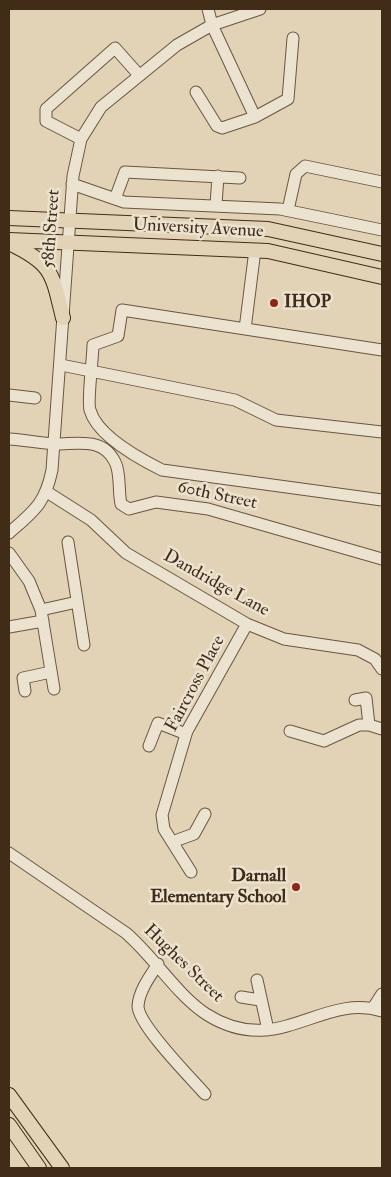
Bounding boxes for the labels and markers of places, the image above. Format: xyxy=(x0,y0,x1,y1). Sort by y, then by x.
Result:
place label: IHOP xyxy=(284,292,331,314)
marker: IHOP xyxy=(268,297,280,309)
place label: Darnall Elementary School xyxy=(150,866,286,909)
marker: Darnall Elementary School xyxy=(290,881,302,893)

